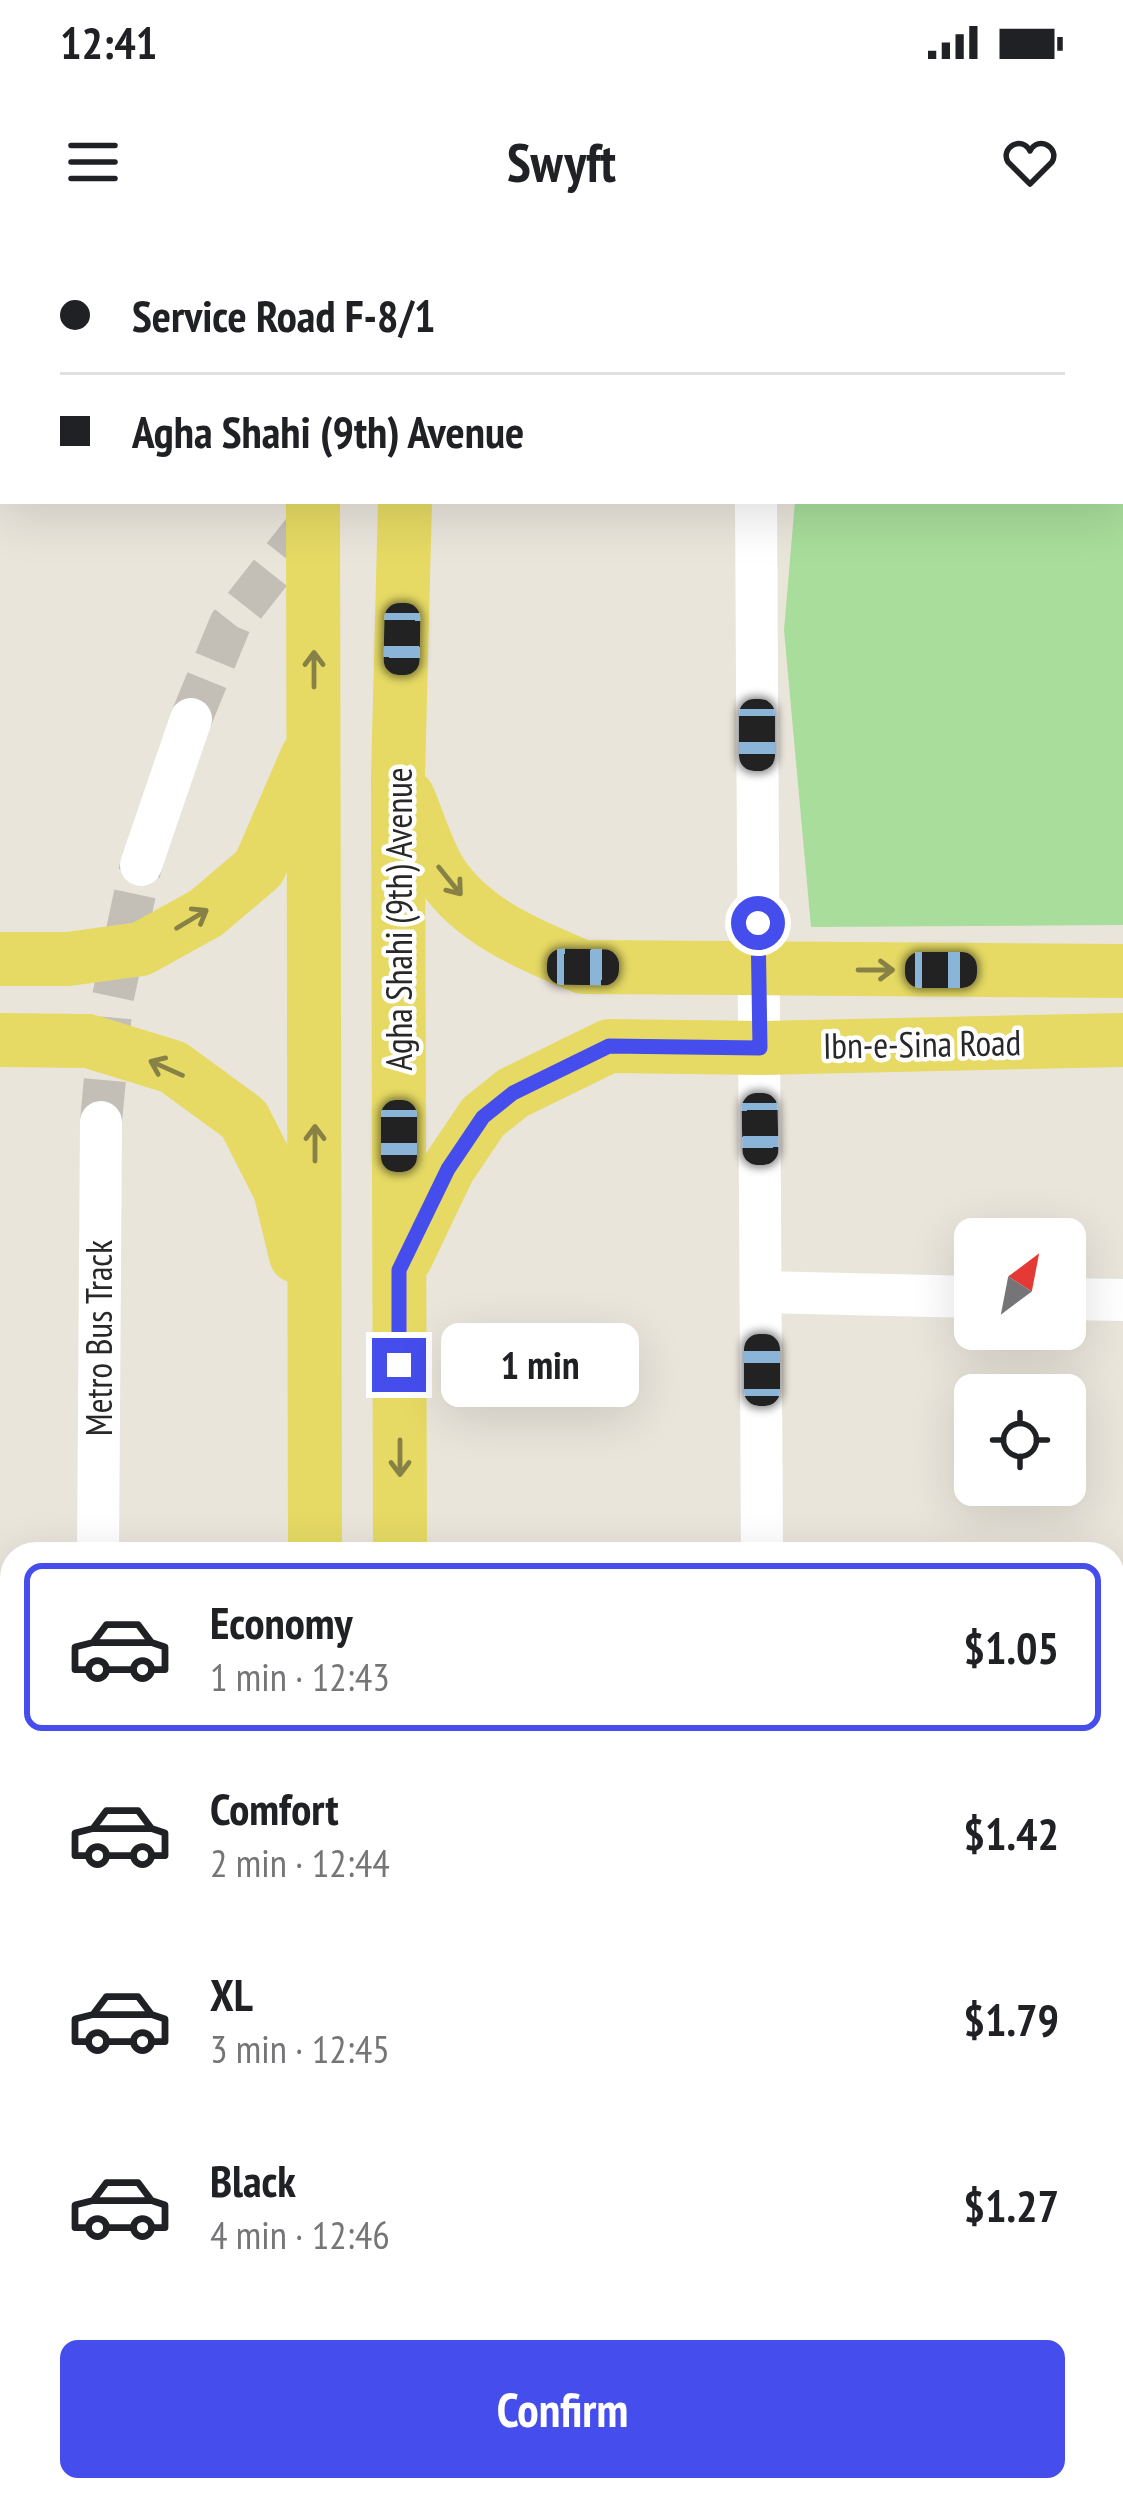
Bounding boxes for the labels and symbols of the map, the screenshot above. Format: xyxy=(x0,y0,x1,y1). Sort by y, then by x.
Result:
car xyxy=(383,603,421,675)
one-way arrow xyxy=(303,650,325,689)
car xyxy=(739,699,775,771)
street label: Agha Shahi (9th) Avenue xyxy=(375,767,422,1071)
one-way arrow xyxy=(437,864,463,896)
route start xyxy=(731,896,785,950)
one-way arrow xyxy=(174,907,209,931)
car xyxy=(547,948,619,986)
car xyxy=(905,952,977,988)
one-way arrow xyxy=(856,959,895,981)
street label: Ibn-e-Sina Road xyxy=(823,1018,1021,1069)
one-way arrow xyxy=(149,1055,185,1077)
car xyxy=(741,1093,779,1165)
car xyxy=(381,1100,417,1172)
one-way arrow xyxy=(304,1124,326,1163)
north arrow xyxy=(954,1218,1086,1350)
street label: Metro Bus Track xyxy=(75,1240,122,1436)
callout: 1 min xyxy=(441,1323,639,1407)
car xyxy=(744,1334,780,1406)
route end xyxy=(372,1338,426,1392)
one-way arrow xyxy=(388,1438,411,1477)

